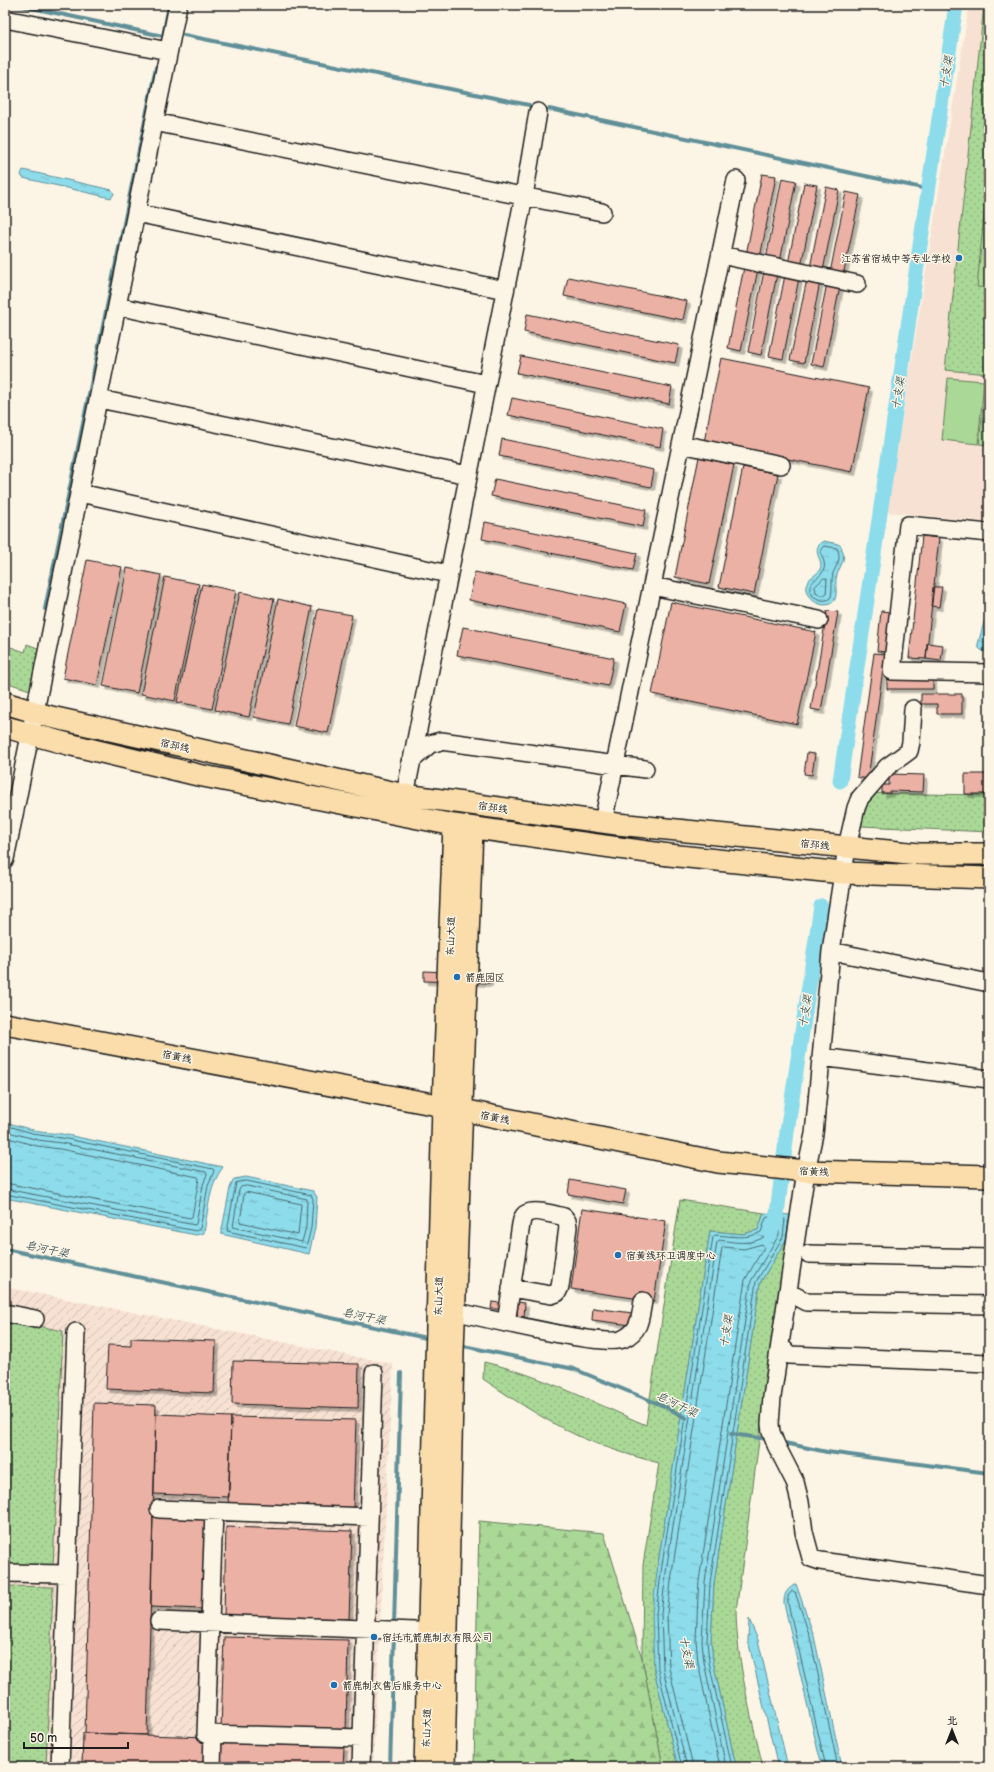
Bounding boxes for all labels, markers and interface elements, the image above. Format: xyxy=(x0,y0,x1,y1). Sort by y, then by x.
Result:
water label: 十支渠 xyxy=(937,54,956,89)
place label: 江苏省宿城中等专业学校 xyxy=(841,253,951,265)
marker: 江苏省宿城中等专业学校 xyxy=(954,253,964,263)
water label: 十支渠 xyxy=(889,375,908,410)
street label: 宿邳线 xyxy=(159,737,191,755)
street label: 宿邳线 xyxy=(477,800,509,816)
street label: 宿邳线 xyxy=(799,837,830,853)
street label: 东山大道 xyxy=(444,916,458,956)
marker: 箭鹿园区 xyxy=(452,972,462,982)
place label: 箭鹿园区 xyxy=(465,972,505,984)
water label: 十支渠 xyxy=(796,993,815,1028)
street label: 宿黄线 xyxy=(161,1048,193,1066)
street label: 宿黄线 xyxy=(479,1109,511,1127)
street label: 宿黄线 xyxy=(799,1165,829,1179)
water label: 皂河干渠 xyxy=(24,1239,71,1261)
marker: 宿黄线环卫调度中心 xyxy=(613,1250,623,1260)
place label: 宿黄线环卫调度中心 xyxy=(626,1250,716,1262)
street label: 东山大道 xyxy=(432,1276,446,1316)
water label: 皂河干渠 xyxy=(341,1306,388,1328)
water label: 十支渠 xyxy=(717,1313,736,1348)
water label: 皂河干渠 xyxy=(654,1389,700,1420)
marker: 宿迁市箭鹿制衣有限公司 xyxy=(369,1632,379,1642)
place label: 宿迁市箭鹿制衣有限公司 xyxy=(382,1632,492,1644)
water label: 十支渠 xyxy=(677,1635,697,1671)
marker: 箭鹿制衣售后服务中心 xyxy=(329,1680,339,1690)
place label: 箭鹿制衣售后服务中心 xyxy=(342,1680,442,1692)
street label: 东山大道 xyxy=(420,1708,434,1748)
north arrow xyxy=(932,1710,972,1750)
text: 北 xyxy=(947,1714,958,1727)
scale bar xyxy=(24,1724,128,1750)
text: 50 m xyxy=(30,1731,57,1746)

